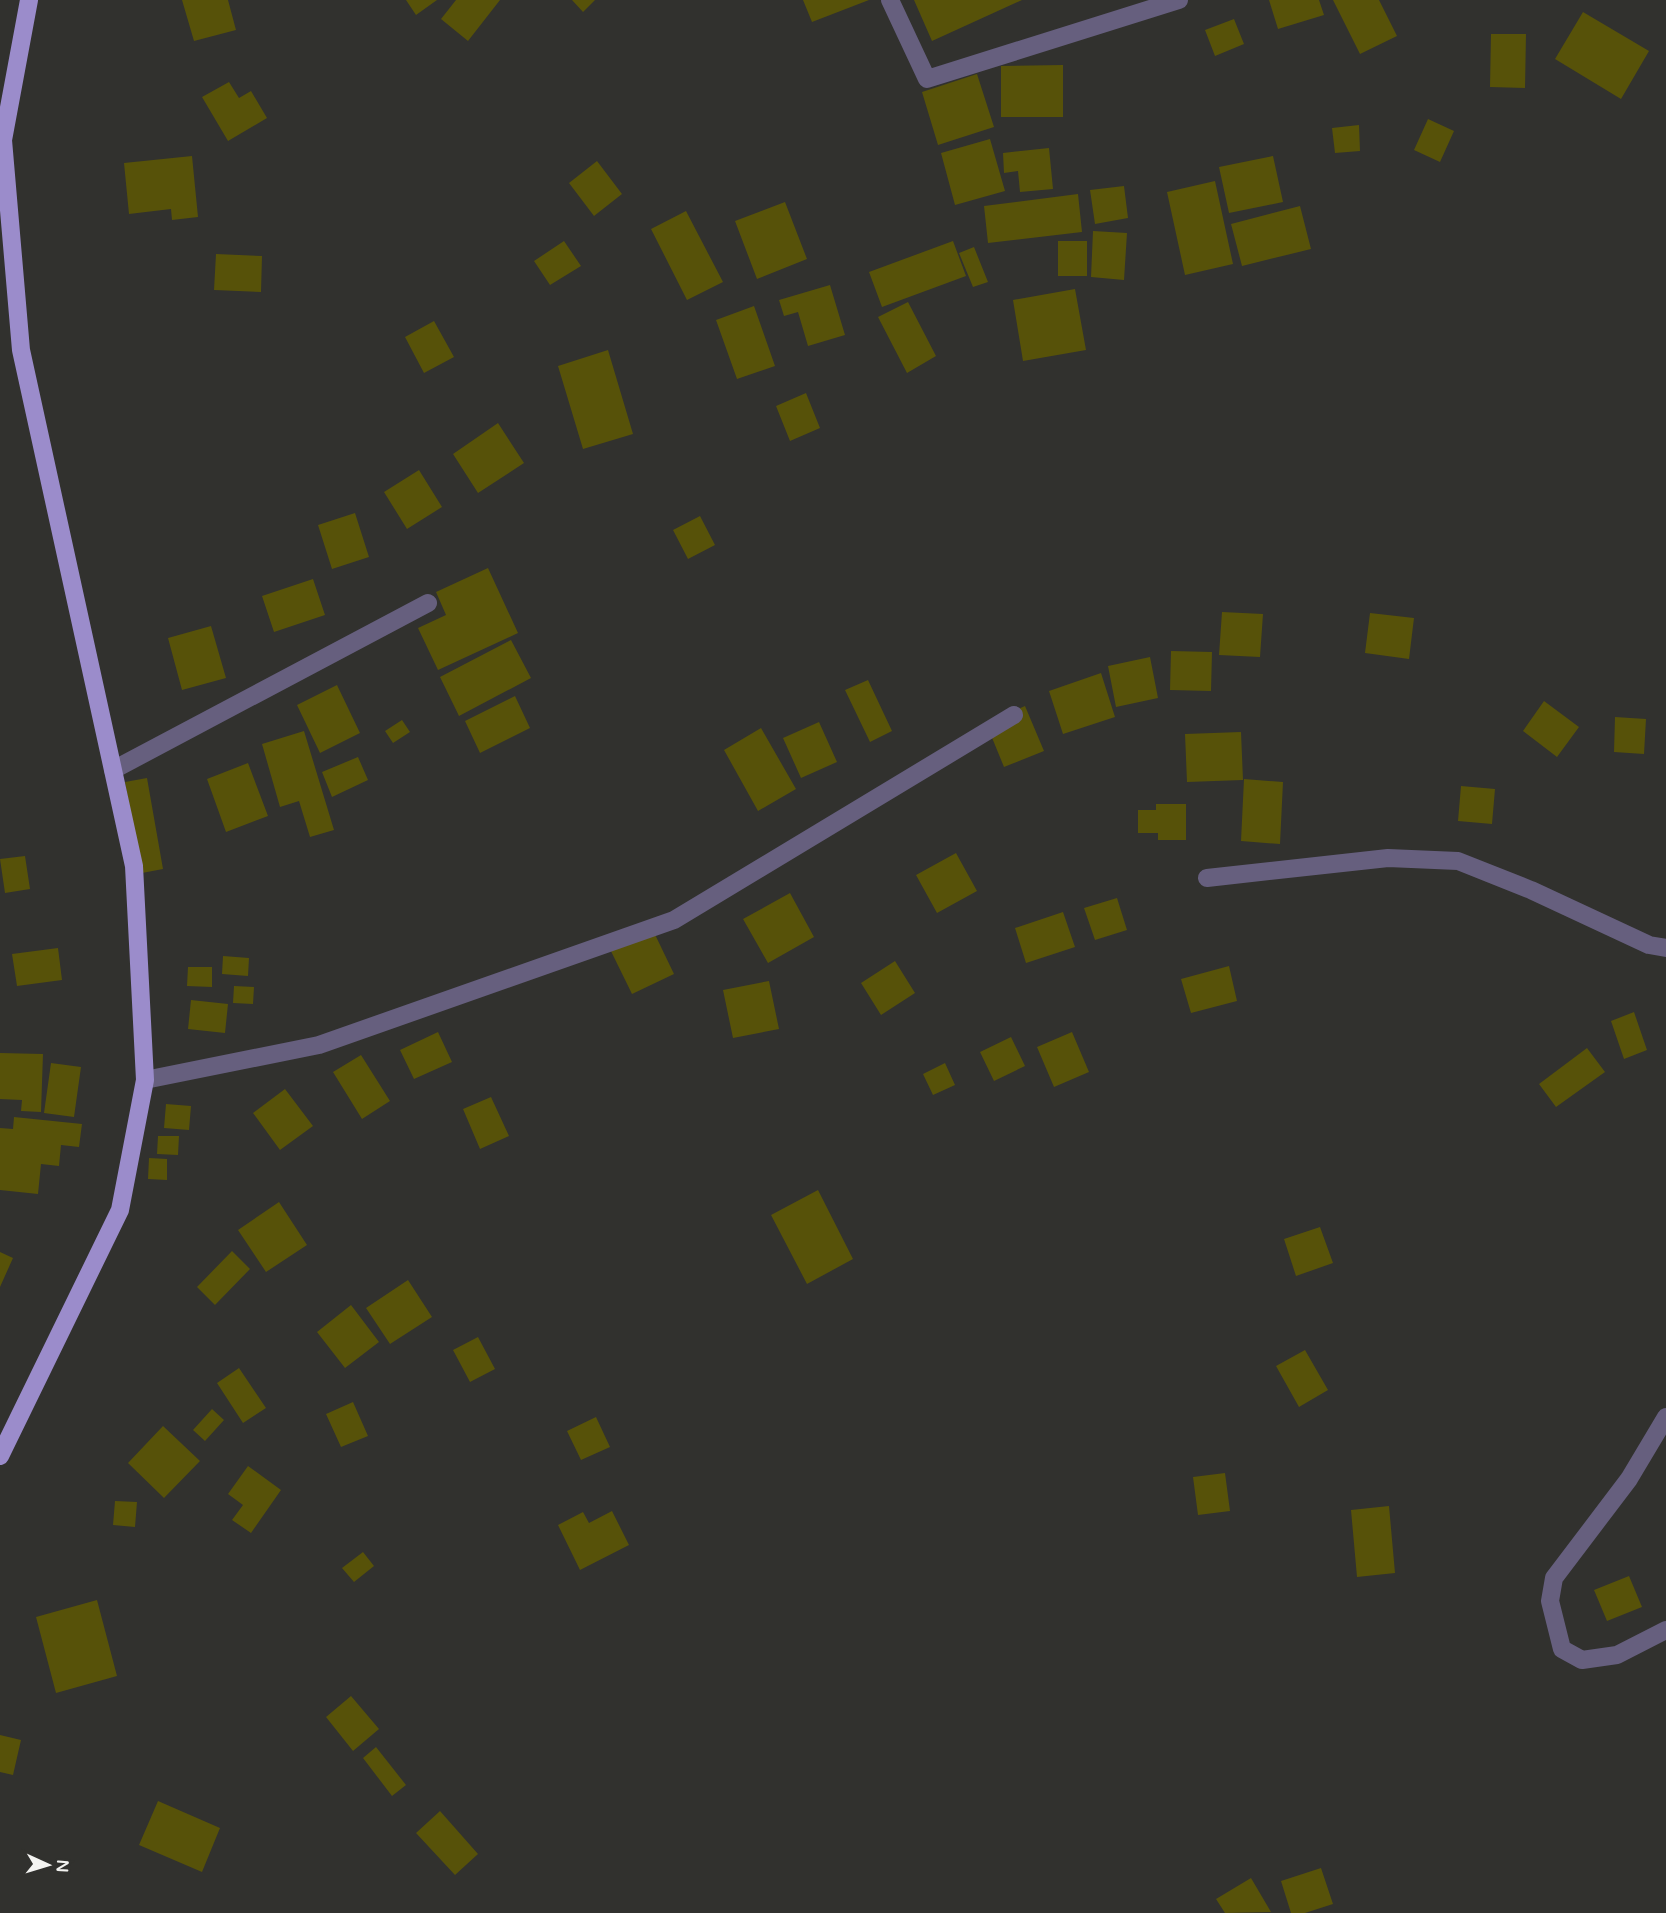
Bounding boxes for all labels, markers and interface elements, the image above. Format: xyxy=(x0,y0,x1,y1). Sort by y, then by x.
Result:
north arrow xyxy=(18,1835,78,1895)
text: N xyxy=(52,1859,72,1873)

